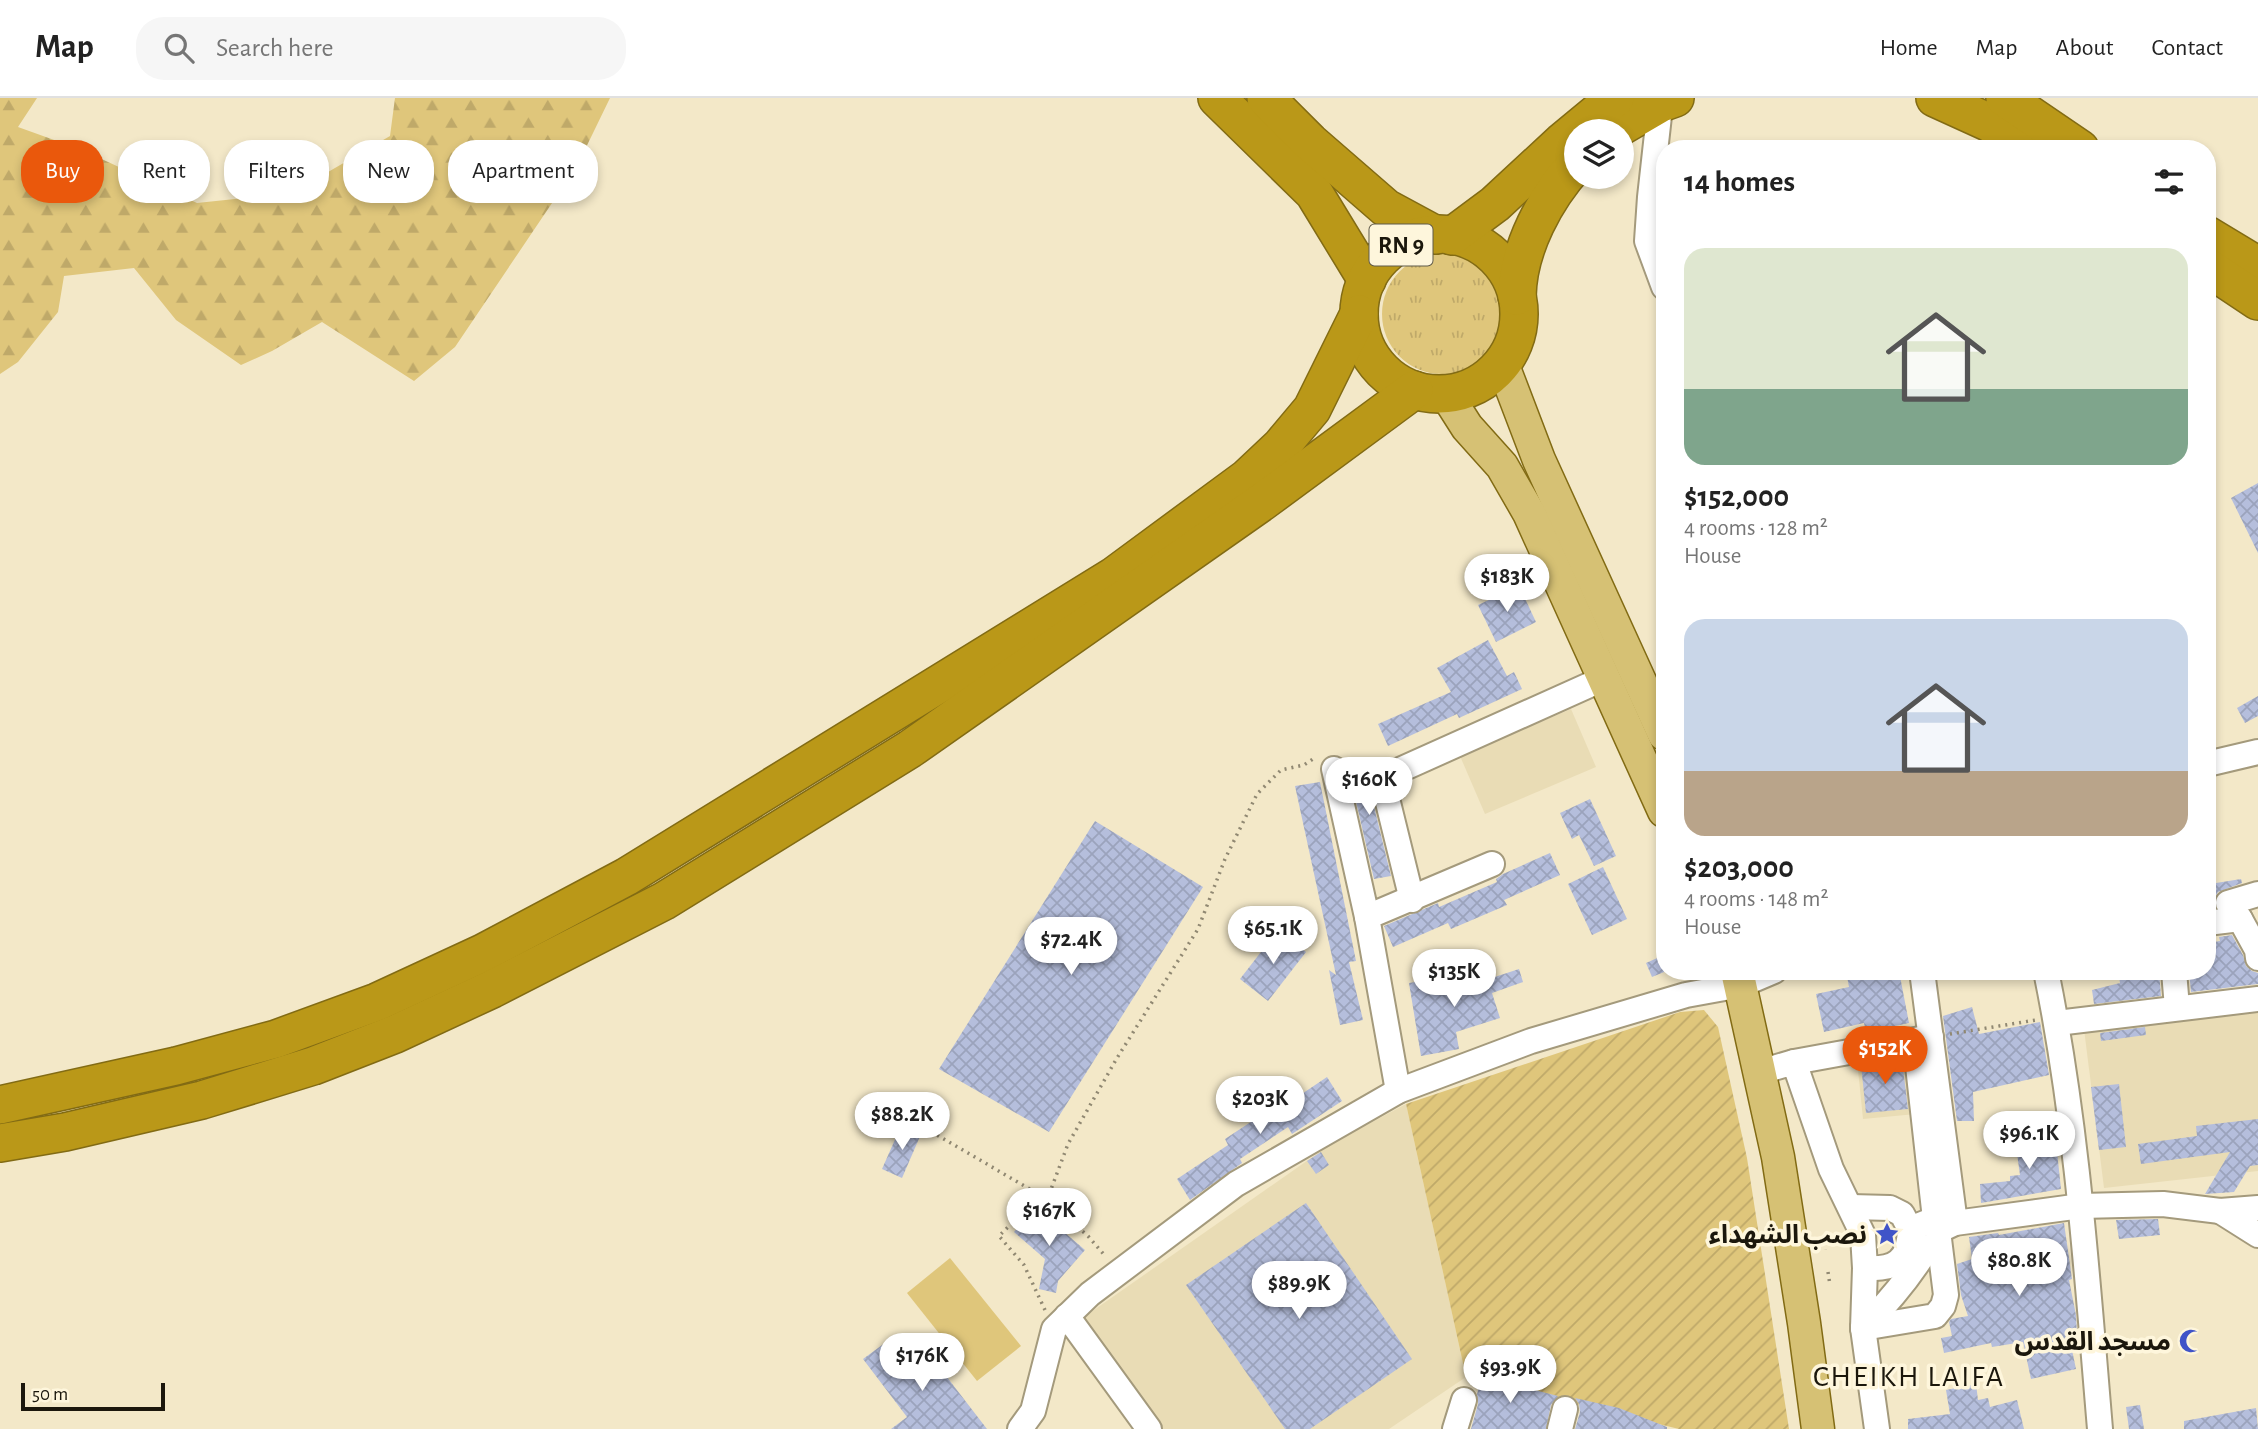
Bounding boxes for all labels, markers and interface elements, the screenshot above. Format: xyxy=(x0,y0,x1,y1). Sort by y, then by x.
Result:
search box xyxy=(136,17,626,80)
icon: search xyxy=(160,29,198,67)
text: Map xyxy=(35,31,94,64)
text: Search here xyxy=(216,35,334,61)
text: Home xyxy=(1880,36,1938,60)
text: Map xyxy=(1976,36,2018,60)
text: About xyxy=(2056,36,2113,60)
text: Contact xyxy=(2151,36,2223,60)
map controls xyxy=(1564,119,1634,189)
button: layers xyxy=(1564,119,1634,189)
chip: Buy xyxy=(21,140,104,203)
chip: Rent xyxy=(118,140,210,203)
chip: Filters xyxy=(224,140,329,203)
chip: New xyxy=(343,140,434,203)
chip: Apartment xyxy=(448,140,598,203)
icon: filters xyxy=(2150,163,2188,201)
text: 14 homes xyxy=(1684,167,1795,197)
road number: RN 9 xyxy=(1370,225,1432,266)
icon: home xyxy=(1873,294,1999,420)
text: $152,000 xyxy=(1684,482,1789,512)
text: 4 rooms · 128 m² xyxy=(1684,517,1828,540)
text: House xyxy=(1684,545,1741,568)
pin: $183K xyxy=(1458,554,1556,614)
text: $183K xyxy=(1480,565,1534,588)
icon: home xyxy=(1873,665,1999,791)
pin: $160K xyxy=(1320,758,1418,817)
text: $160K xyxy=(1341,768,1397,791)
text: $203,000 xyxy=(1684,853,1794,883)
text: 4 rooms · 148 m² xyxy=(1684,888,1829,911)
pin: $65.1K xyxy=(1216,906,1330,966)
text: House xyxy=(1684,916,1741,939)
text: $65.1K xyxy=(1244,917,1302,940)
pin: $72.4K xyxy=(1014,918,1128,977)
text: $72.4K xyxy=(1040,928,1102,951)
pin: $135K xyxy=(1405,950,1503,1009)
text: $135K xyxy=(1428,960,1480,983)
pin: $152K xyxy=(1836,1026,1934,1086)
text: $152K xyxy=(1859,1037,1911,1060)
pin: $203K xyxy=(1211,1076,1309,1136)
text: $203K xyxy=(1232,1087,1288,1110)
pin: $88.2K xyxy=(845,1093,959,1152)
text: $88.2K xyxy=(871,1103,933,1126)
pin: $96.1K xyxy=(1972,1112,2086,1171)
text: $96.1K xyxy=(1999,1122,2059,1145)
pin: $167K xyxy=(1000,1188,1098,1248)
text: $167K xyxy=(1022,1199,1076,1222)
place icon: نصب الشهداء xyxy=(1873,1220,1901,1248)
place label: نصب الشهداء xyxy=(1709,1222,1867,1250)
pin: $80.8K xyxy=(1962,1238,2076,1298)
text: $80.8K xyxy=(1987,1249,2051,1272)
pin: $89.9K xyxy=(1242,1262,1356,1321)
text: $89.9K xyxy=(1268,1272,1330,1295)
mosque icon: مسجد القدس xyxy=(2177,1327,2205,1355)
place label: مسجد القدس xyxy=(2015,1329,2171,1356)
pin: $176K xyxy=(873,1334,971,1393)
text: $176K xyxy=(895,1344,949,1367)
pin: $93.9K xyxy=(1453,1346,1567,1405)
text: $93.9K xyxy=(1479,1356,1541,1379)
district label: CHEIKH LAIFA xyxy=(1813,1362,2005,1392)
scale bar xyxy=(21,1380,164,1412)
text: 50 m xyxy=(32,1385,68,1404)

